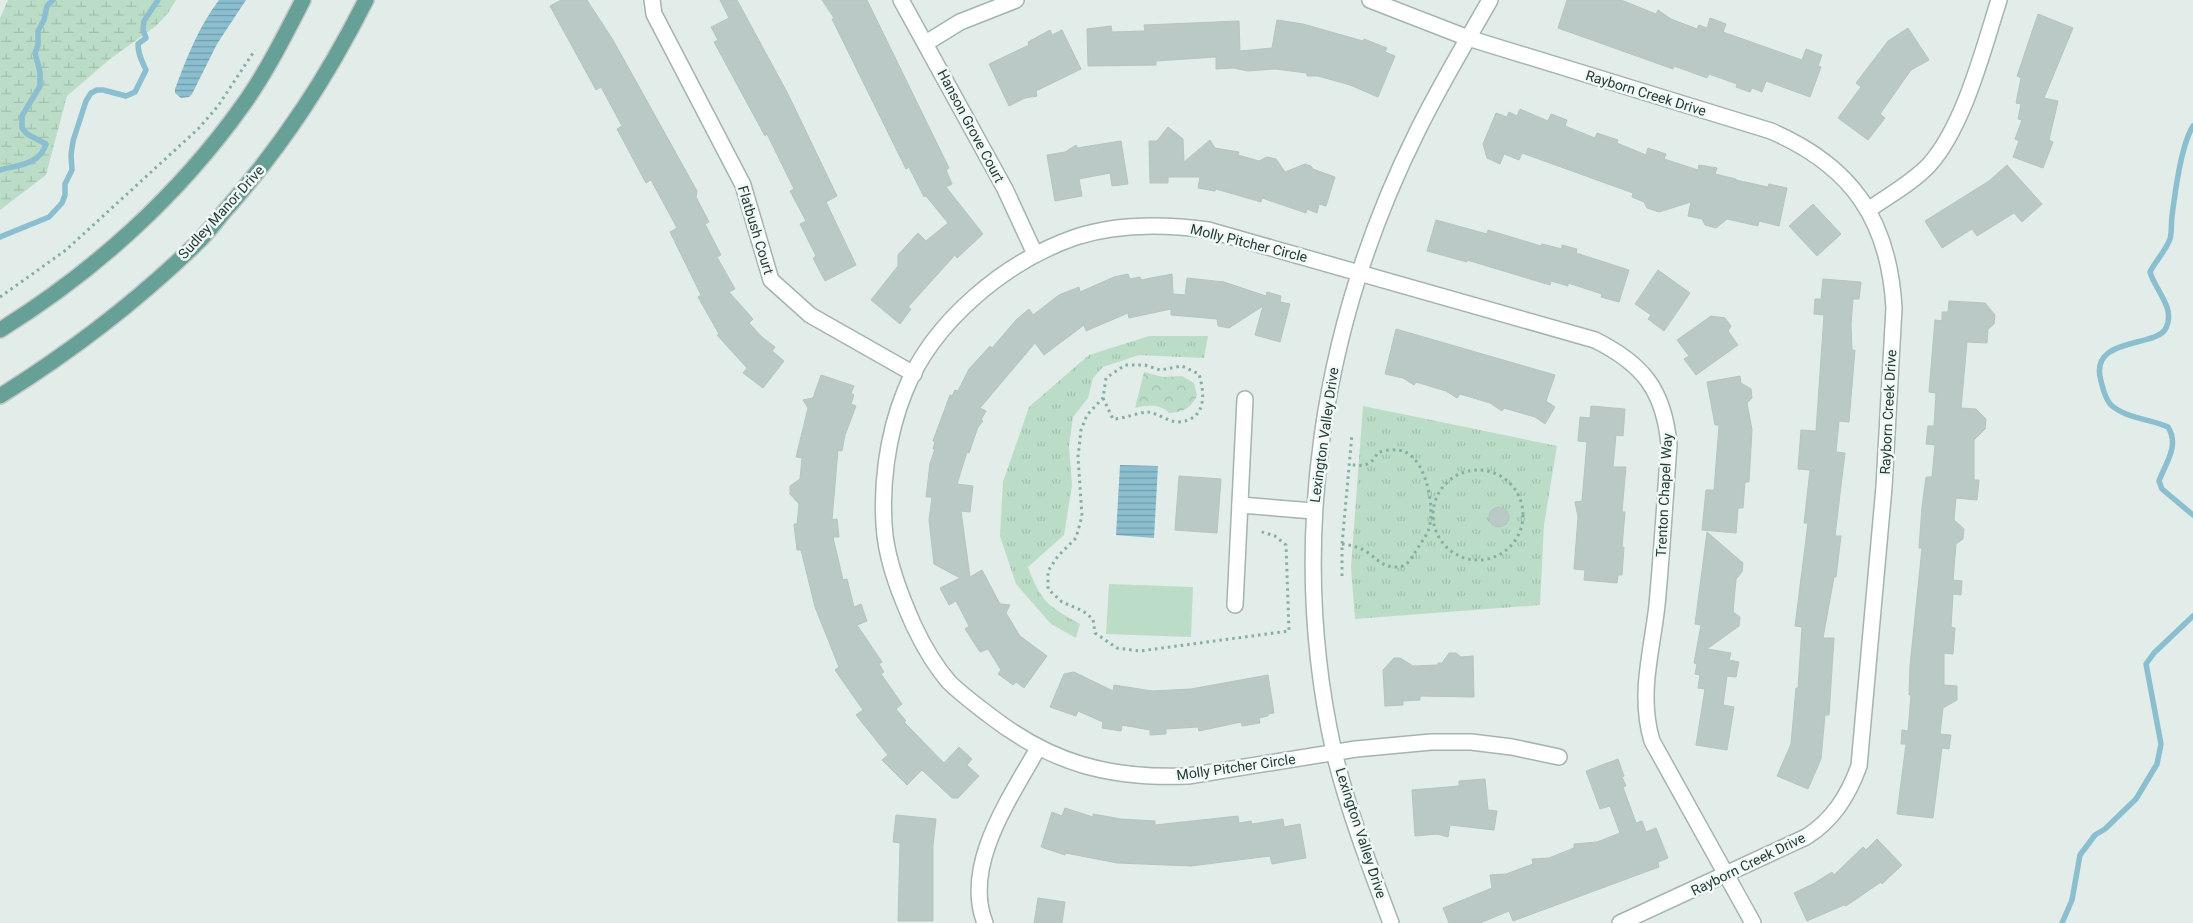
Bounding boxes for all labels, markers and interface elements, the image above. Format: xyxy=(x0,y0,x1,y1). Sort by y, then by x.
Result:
street label: Hanson Grove Court xyxy=(934,67,1008,186)
street label: Rayborn Creek Drive xyxy=(1584,67,1708,119)
street label: Sudley Manor Drive xyxy=(175,162,267,262)
street label: Flatbush Court xyxy=(735,184,777,277)
street label: Molly Pitcher Circle xyxy=(1189,221,1309,265)
street label: Rayborn Creek Drive xyxy=(1877,349,1899,475)
street label: Lexington Valley Drive xyxy=(1307,366,1341,504)
street label: Trenton Chapel Way xyxy=(1653,432,1675,557)
street label: Molly Pitcher Circle xyxy=(1176,751,1296,783)
street label: Lexington Valley Drive xyxy=(1332,766,1390,900)
street label: Rayborn Creek Drive xyxy=(1688,829,1808,899)

